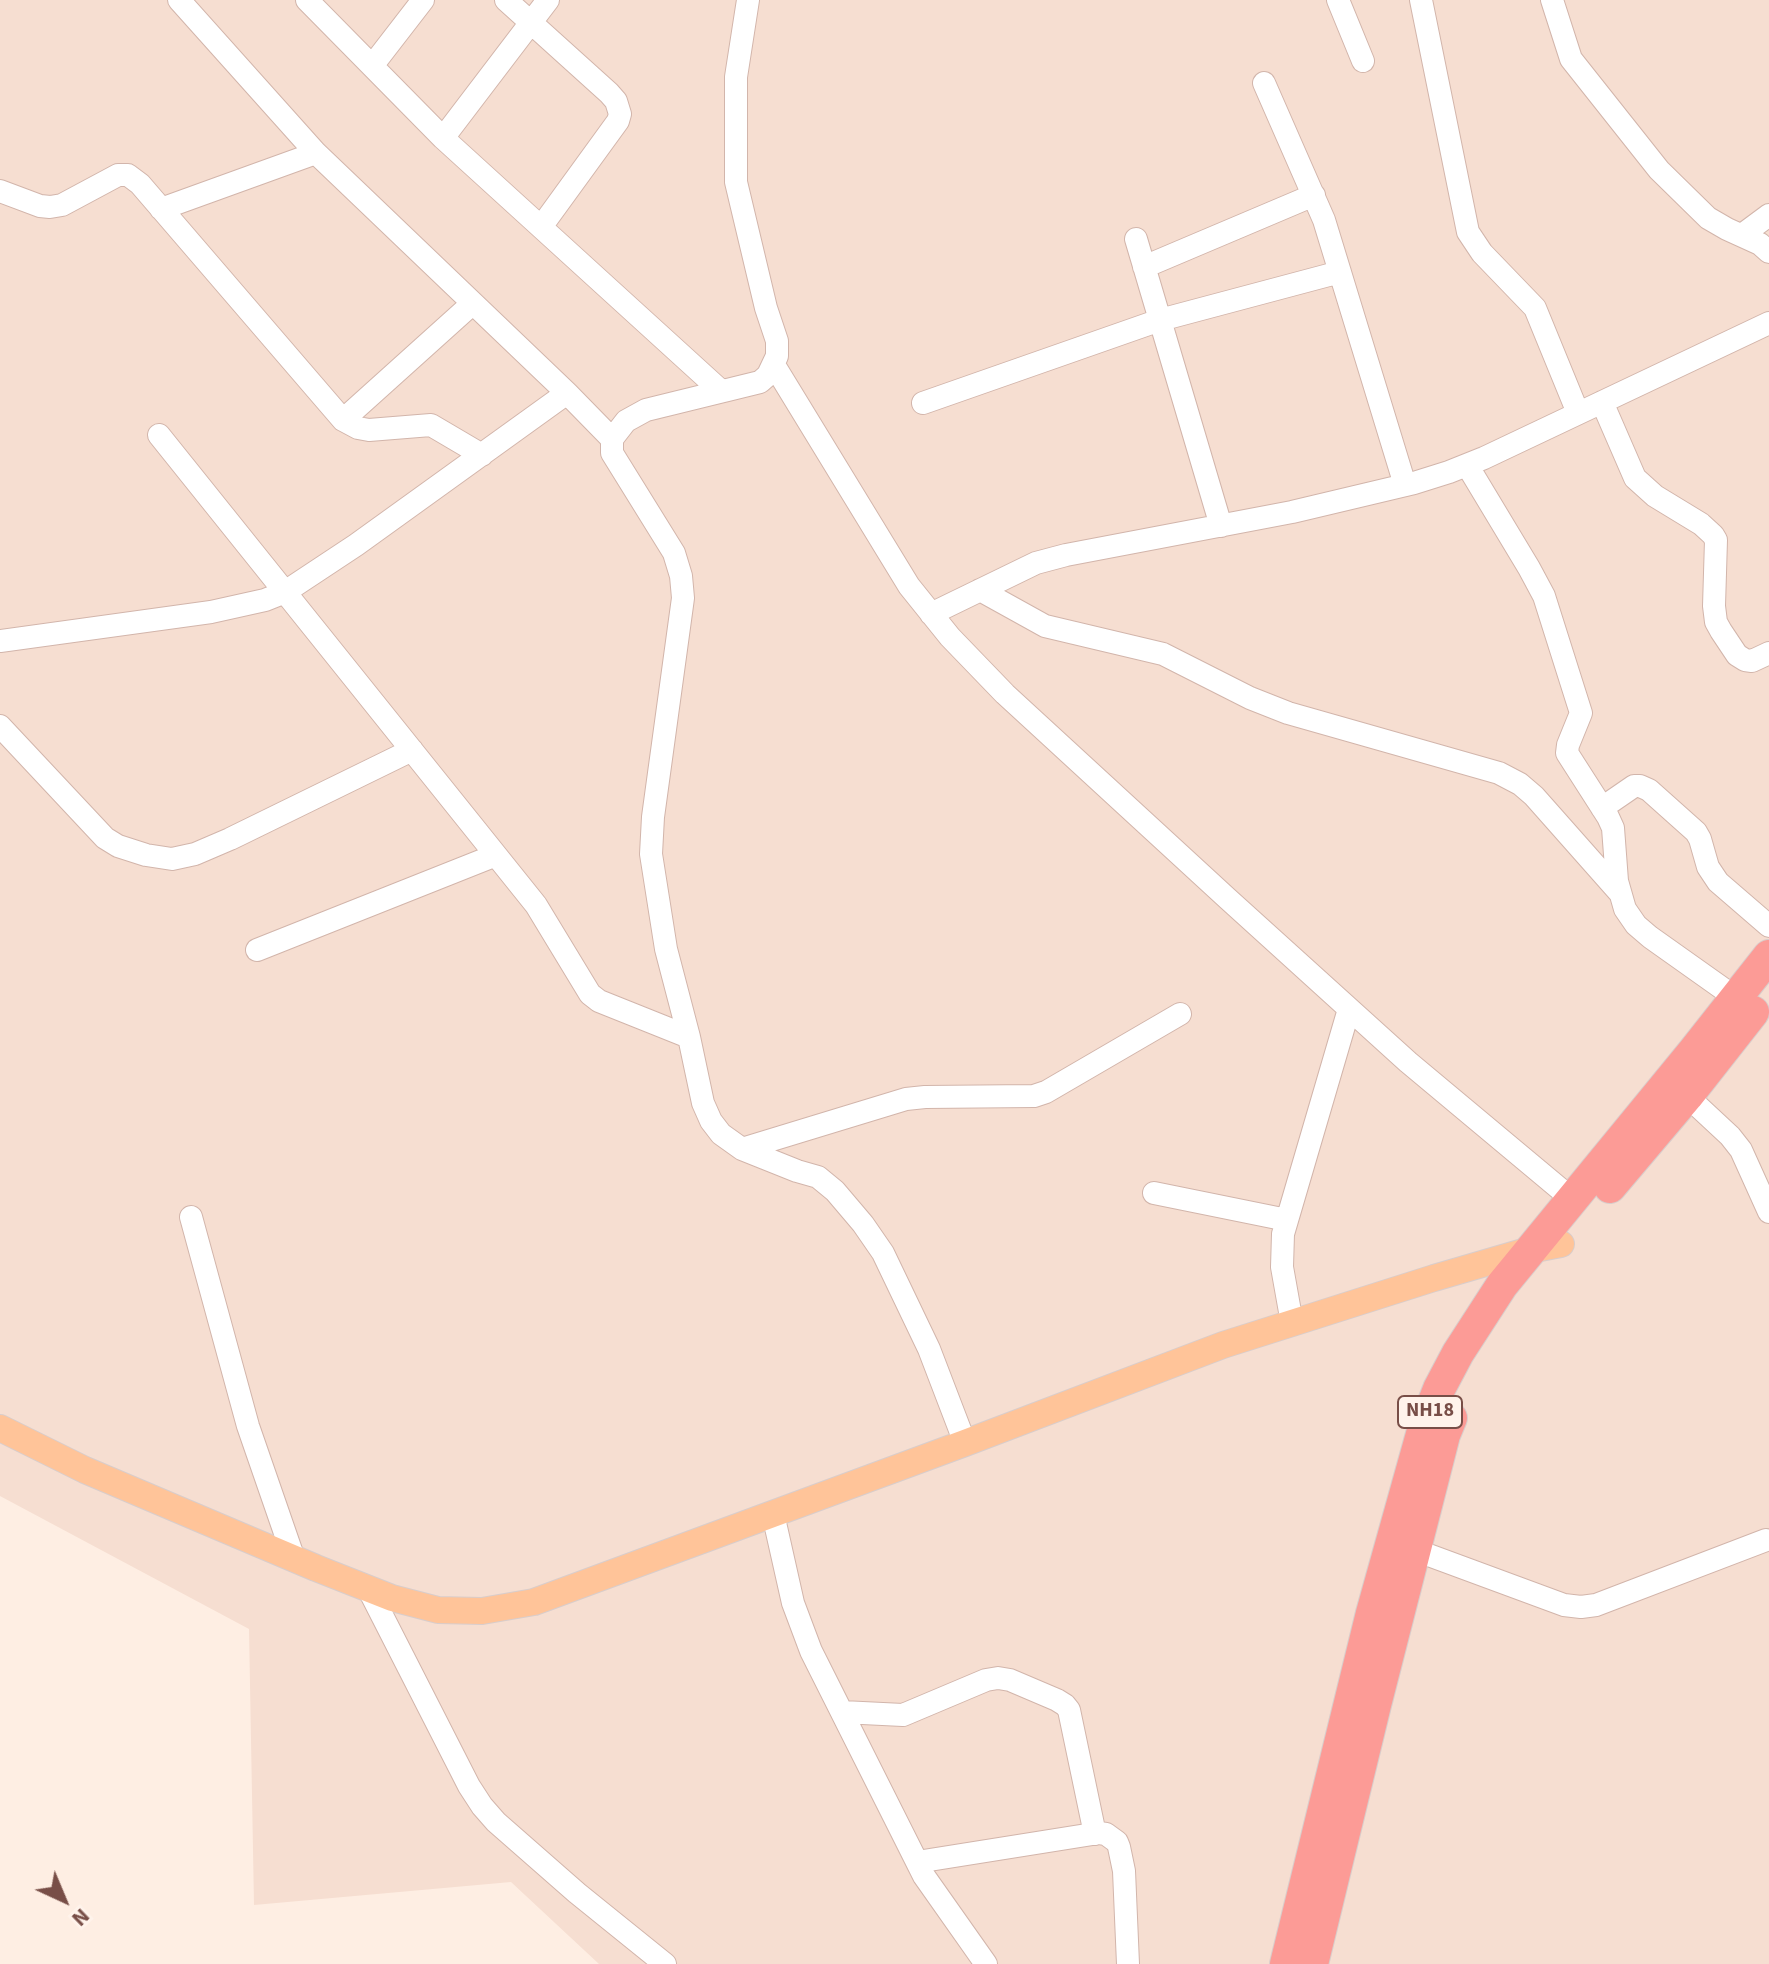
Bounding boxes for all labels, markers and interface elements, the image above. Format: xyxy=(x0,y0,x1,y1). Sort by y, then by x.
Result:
road number: NH18 xyxy=(1398,1396,1462,1428)
north arrow xyxy=(24,1860,104,1940)
text: N xyxy=(64,1901,97,1934)

